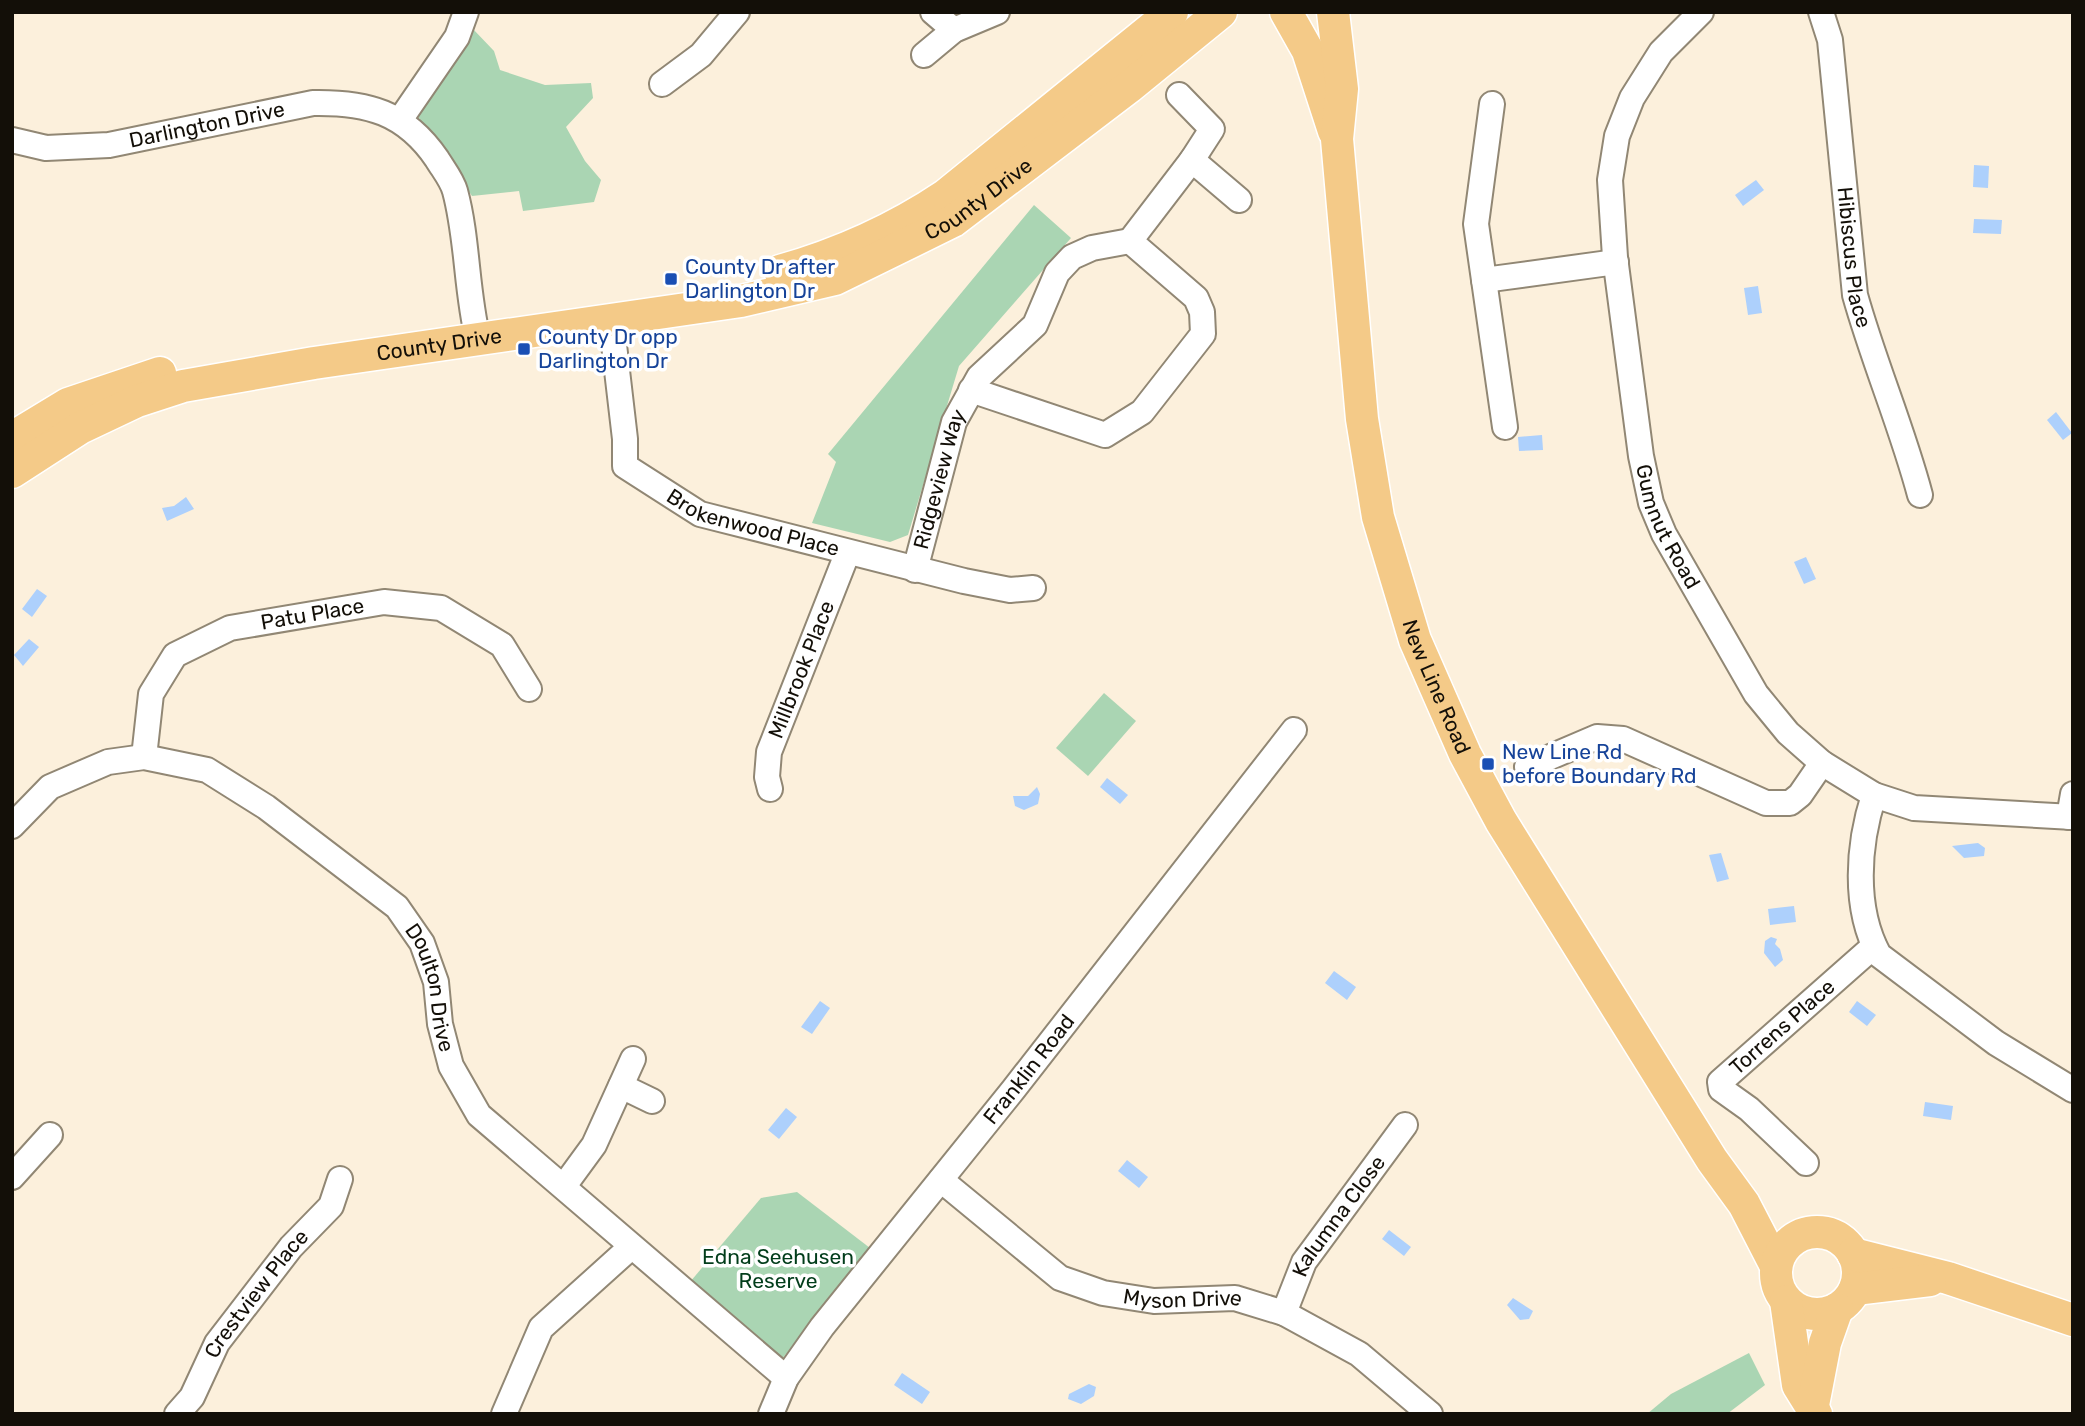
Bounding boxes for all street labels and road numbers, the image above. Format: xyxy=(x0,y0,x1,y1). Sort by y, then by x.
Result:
street label: Darlington Drive xyxy=(127,96,287,153)
street label: County Drive xyxy=(920,152,1037,245)
street label: Hibiscus Place xyxy=(1832,186,1877,331)
street label: County Drive xyxy=(375,323,503,366)
street label: Ridgeview Way xyxy=(908,404,971,552)
street label: Gumnut Road xyxy=(1631,462,1706,593)
street label: Brokenwood Place xyxy=(662,483,842,561)
street label: Patu Place xyxy=(259,593,366,635)
street label: Millbrook Place xyxy=(763,597,839,742)
street label: New Line Road xyxy=(1398,617,1476,758)
street label: Doulton Drive xyxy=(400,918,460,1054)
street label: Torrens Place xyxy=(1724,974,1840,1080)
street label: Franklin Road xyxy=(978,1009,1079,1129)
street label: Kalumna Close xyxy=(1287,1150,1390,1280)
street label: Crestview Place xyxy=(199,1224,313,1362)
street label: Myson Drive xyxy=(1122,1283,1246,1313)

